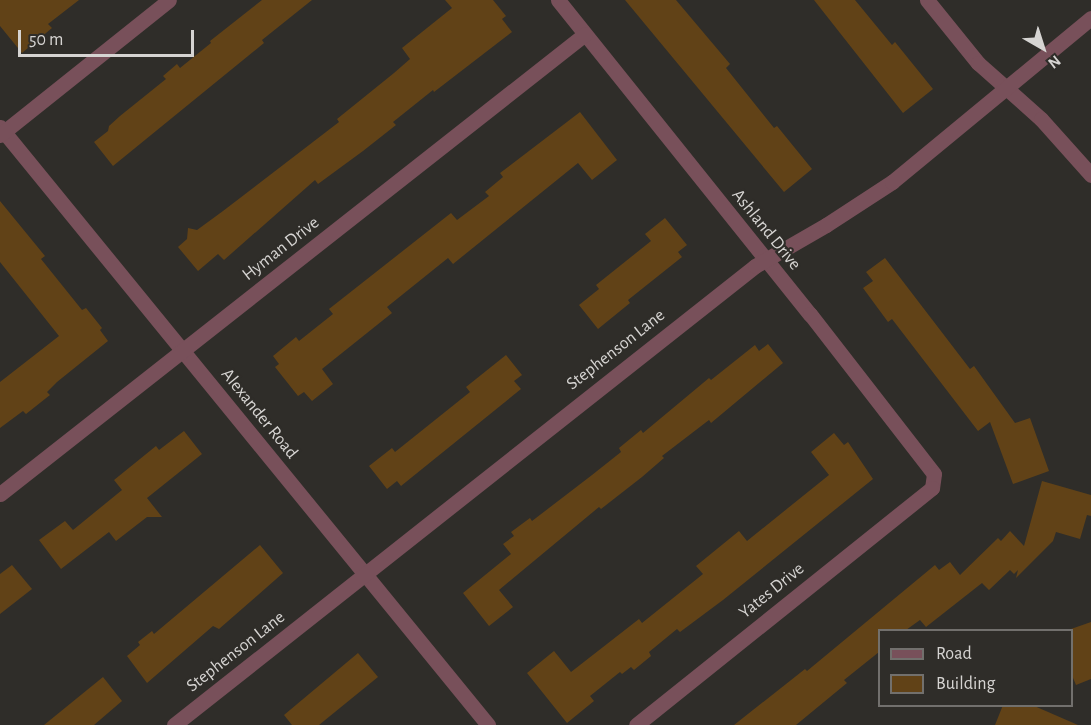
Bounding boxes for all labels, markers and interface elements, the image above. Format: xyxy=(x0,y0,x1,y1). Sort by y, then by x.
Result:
scale bar xyxy=(21,18,196,56)
north arrow xyxy=(1013,18,1073,78)
text: 50 m xyxy=(29,31,63,49)
text: N xyxy=(1045,52,1064,72)
street label: Ashland Drive xyxy=(727,185,805,275)
street label: Hyman Drive xyxy=(238,212,324,286)
street label: Stephenson Lane xyxy=(562,305,670,395)
street label: Alexander Road xyxy=(216,364,302,464)
street label: Yates Drive xyxy=(735,558,809,624)
street label: Stephenson Lane xyxy=(182,607,290,697)
legend xyxy=(878,629,1073,707)
text: Road xyxy=(936,645,972,663)
text: Building xyxy=(936,675,995,693)

